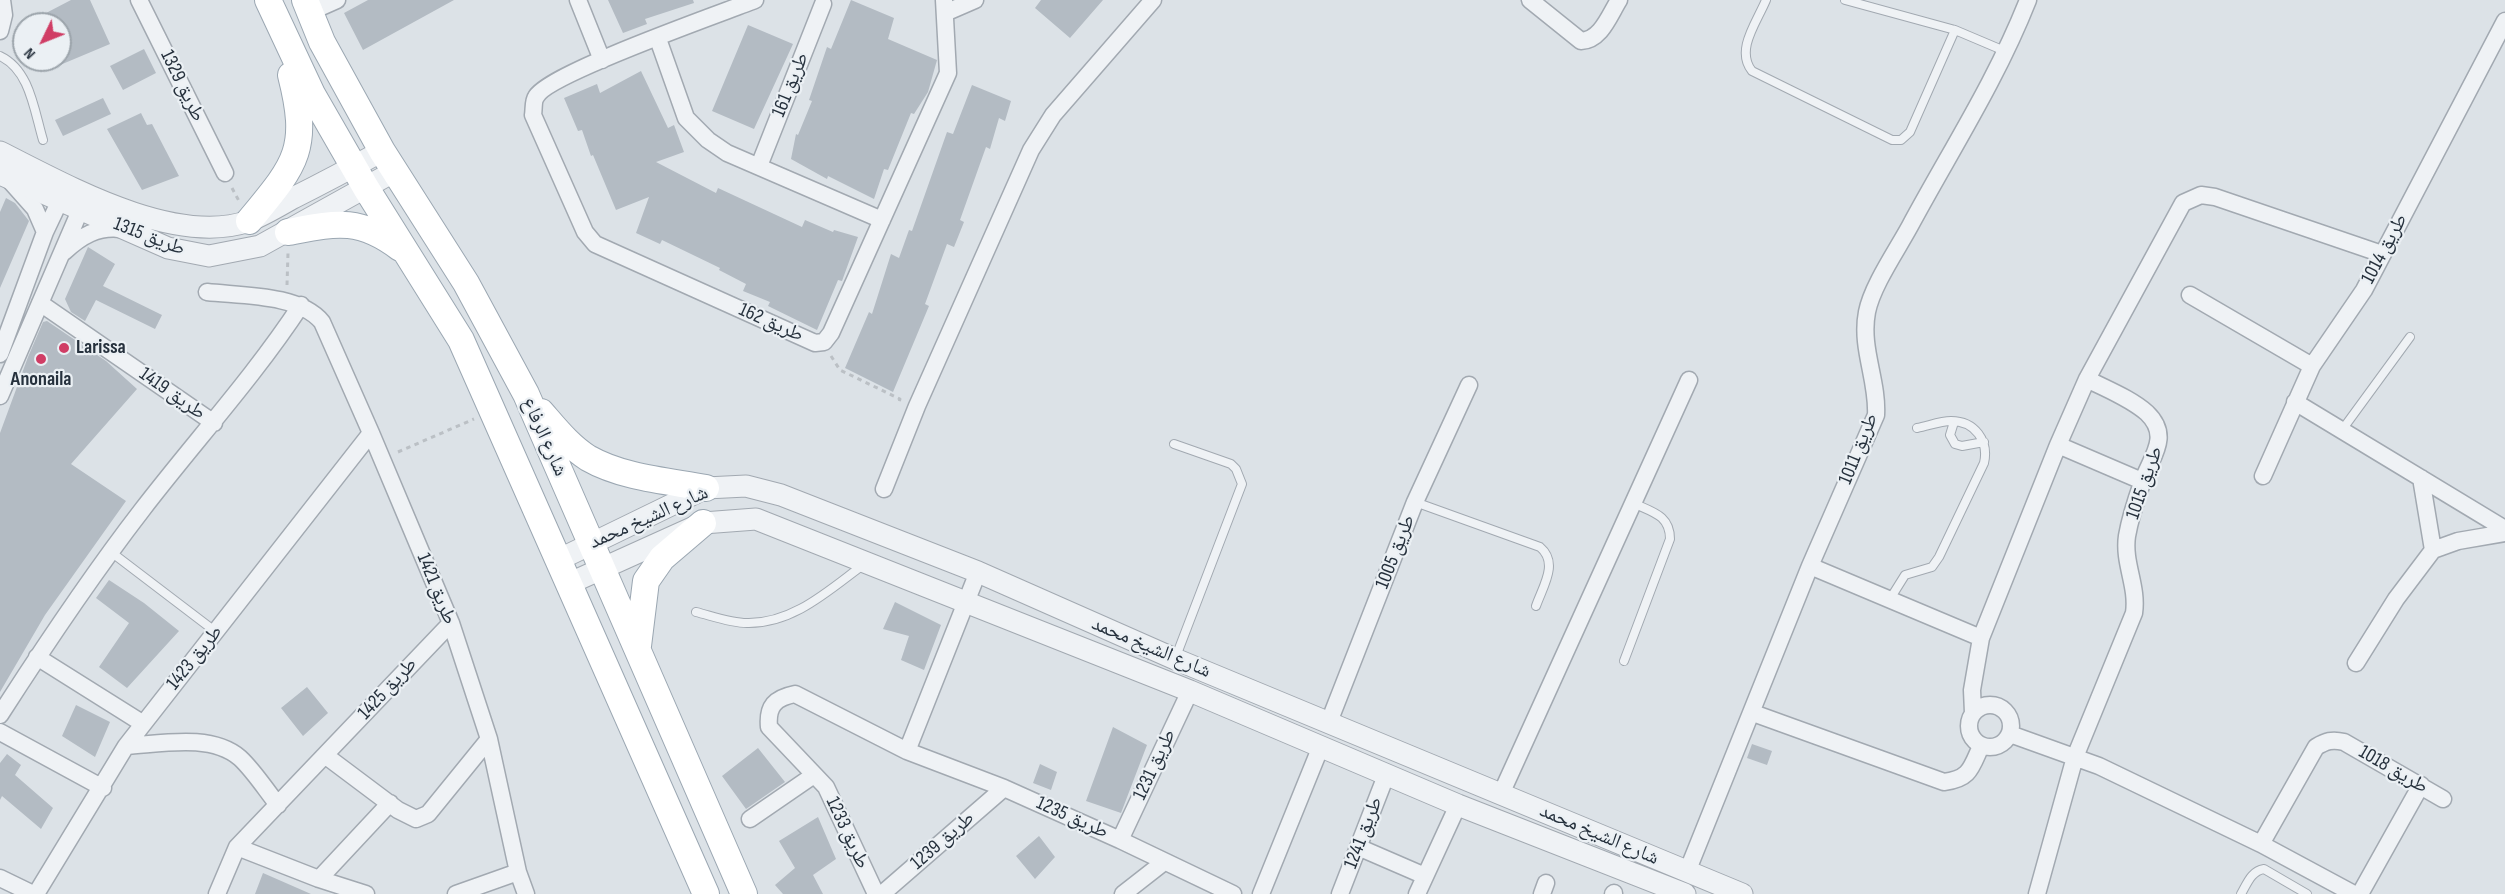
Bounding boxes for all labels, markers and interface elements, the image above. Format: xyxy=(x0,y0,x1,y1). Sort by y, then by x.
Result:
north arrow xyxy=(12,12,72,72)
text: N xyxy=(20,44,40,63)
street label: طريق 1329 xyxy=(154,46,210,126)
street label: طريق 161 xyxy=(767,49,815,121)
street label: طريق 1014 xyxy=(2357,210,2413,288)
street label: طريق 1315 xyxy=(110,212,188,262)
street label: طريق 162 xyxy=(735,298,807,348)
place label: Larissa xyxy=(76,336,126,360)
marker: Larissa xyxy=(57,341,71,355)
marker: Anonaila xyxy=(34,352,48,366)
street label: طريق 1419 xyxy=(134,363,210,425)
place label: Anonaila xyxy=(11,368,71,392)
street label: شارع الرفاع xyxy=(516,394,572,480)
street label: طريق 1011 xyxy=(1834,410,1884,488)
street label: طريق 1015 xyxy=(2121,444,2169,522)
street label: شارع الشيخ محمد xyxy=(586,481,712,555)
street label: طريق 1005 xyxy=(1371,512,1421,592)
street label: طريق 1421 xyxy=(411,550,461,628)
street label: شارع الشيخ محمد xyxy=(1088,612,1214,684)
street label: طريق 1423 xyxy=(162,621,228,695)
street label: طريق 1425 xyxy=(353,653,423,725)
street label: طريق 1231 xyxy=(1128,726,1182,804)
street label: طريق 1018 xyxy=(2354,741,2432,799)
street label: طريق 1235 xyxy=(1032,792,1112,844)
street label: طريق 1233 xyxy=(820,793,874,873)
street label: طريق 1241 xyxy=(1339,794,1389,872)
street label: شارع الشيخ محمد xyxy=(1536,799,1662,871)
street label: طريق 1239 xyxy=(906,807,980,875)

